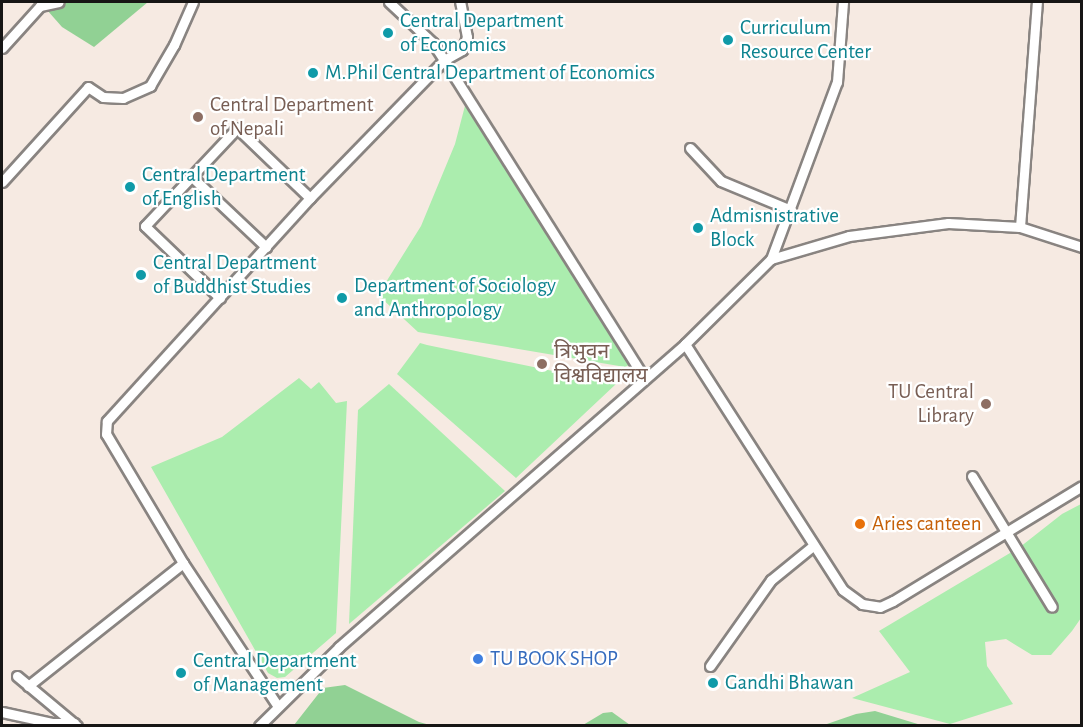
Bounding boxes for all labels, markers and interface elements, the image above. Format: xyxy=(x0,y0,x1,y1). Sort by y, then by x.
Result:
place label: Central Department of Economics xyxy=(400,8,564,58)
place label: Curriculum Resource Center xyxy=(740,15,871,65)
marker: Central Department of Economics xyxy=(381,26,395,40)
marker: Curriculum Resource Center xyxy=(721,33,735,47)
place label: M.Phil Central Department of Economics xyxy=(325,60,655,86)
marker: M.Phil Central Department of Economics xyxy=(306,66,320,80)
place label: Central Department of Nepali xyxy=(210,92,374,142)
marker: Central Department of Nepali xyxy=(191,110,205,124)
place label: Central Department of English xyxy=(142,162,306,212)
marker: Central Department of English xyxy=(123,180,137,194)
place label: Admisnistrative Block xyxy=(710,203,839,253)
marker: Admisnistrative Block xyxy=(691,221,705,235)
place label: Central Department of Buddhist Studies xyxy=(153,250,317,300)
marker: Central Department of Buddhist Studies xyxy=(134,268,148,282)
place label: Department of Sociology and Anthropology xyxy=(354,273,556,323)
marker: Department of Sociology and Anthropology xyxy=(335,291,349,305)
place label: त्रिभुवन विश्वविद्यालय xyxy=(554,339,648,389)
marker: त्रिभुवन विश्वविद्यालय xyxy=(535,357,549,371)
place label: TU Central Library xyxy=(888,379,974,429)
marker: TU Central Library xyxy=(979,397,993,411)
place label: Aries canteen xyxy=(872,511,982,537)
marker: Aries canteen xyxy=(853,517,867,531)
place label: TU BOOK SHOP xyxy=(490,646,618,672)
place label: Central Department of Management xyxy=(193,648,357,698)
marker: TU BOOK SHOP xyxy=(471,652,485,666)
marker: Central Department of Management xyxy=(174,666,188,680)
place label: Gandhi Bhawan xyxy=(725,670,854,696)
marker: Gandhi Bhawan xyxy=(706,676,720,690)

